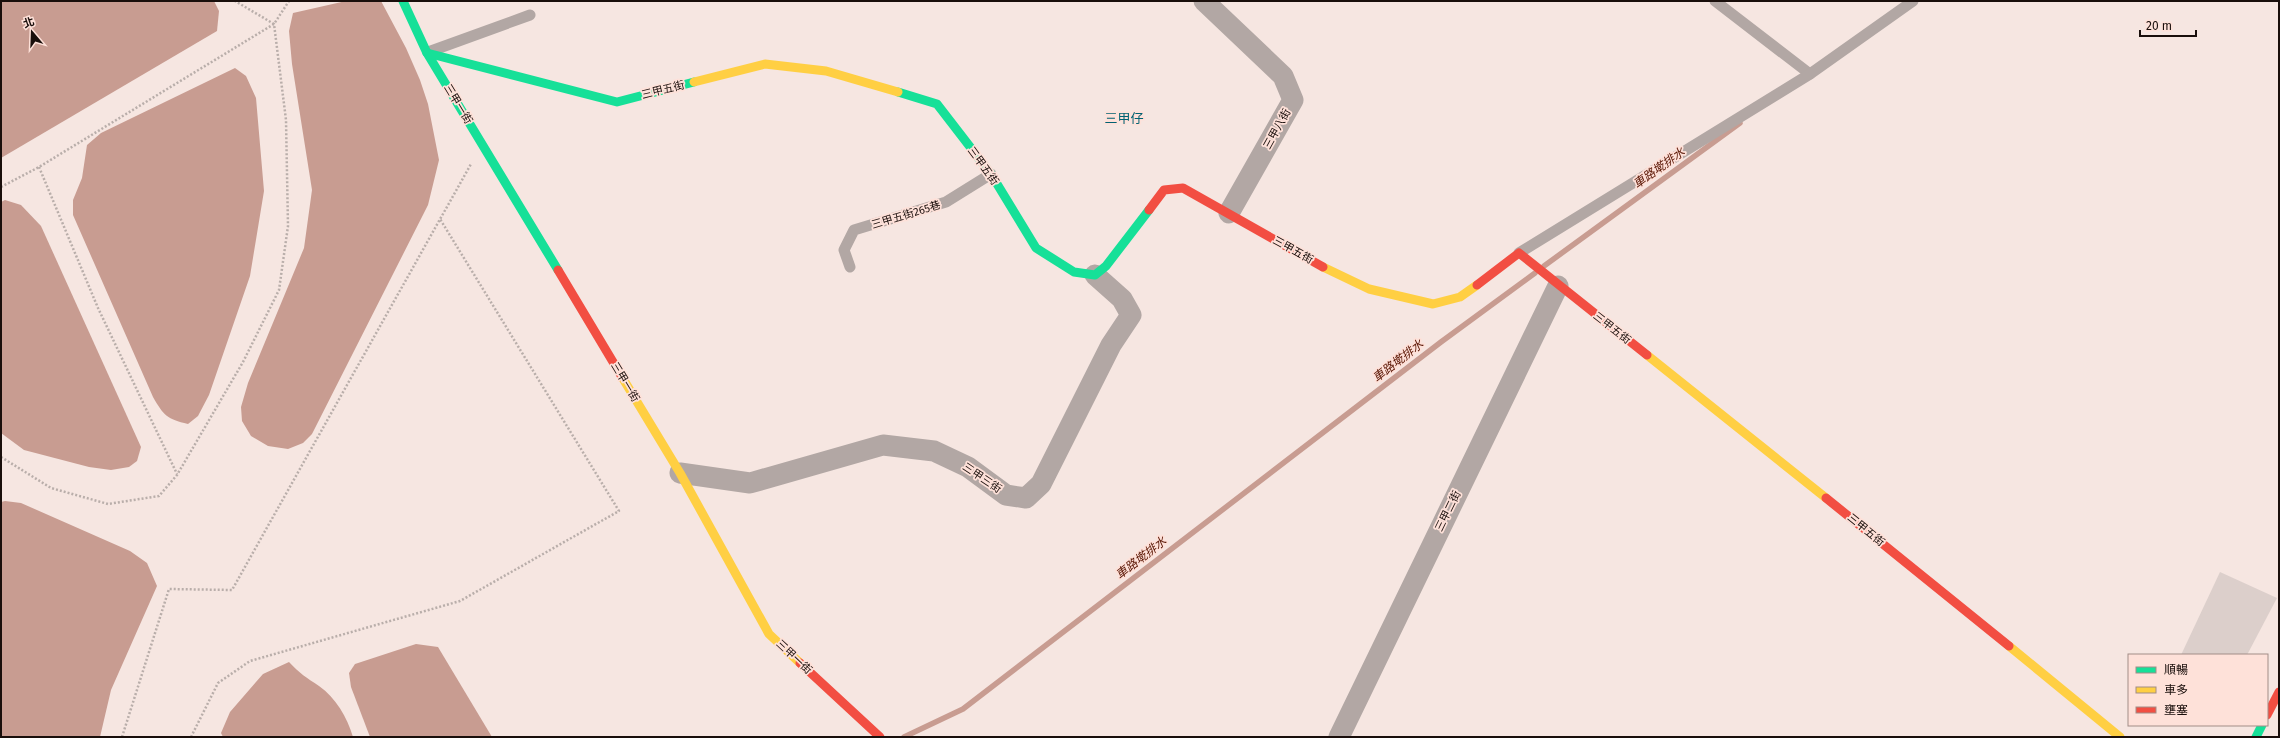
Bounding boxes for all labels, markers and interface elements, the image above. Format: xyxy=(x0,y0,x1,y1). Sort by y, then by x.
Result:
north arrow xyxy=(12,12,52,52)
scale bar xyxy=(2140,12,2196,38)
text: 北 xyxy=(22,15,36,31)
text: 20 m xyxy=(2146,19,2172,33)
street label: 三甲五街 xyxy=(640,78,686,102)
street label: 三甲一街 xyxy=(441,82,475,126)
street label: 三甲八街 xyxy=(1261,107,1293,151)
district label: 三甲仔 xyxy=(1104,111,1144,126)
street label: 三甲五街 xyxy=(965,144,1001,188)
water label: 車路墘排水 xyxy=(1631,144,1688,191)
street label: 三甲五街265巷 xyxy=(870,198,942,232)
street label: 三甲五街 xyxy=(1271,234,1315,266)
street label: 三甲五街 xyxy=(1591,309,1633,347)
water label: 車路墘排水 xyxy=(1370,336,1427,385)
street label: 三甲一街 xyxy=(608,360,642,404)
street label: 三甲三街 xyxy=(960,460,1004,496)
street label: 三甲二街 xyxy=(1433,488,1463,534)
street label: 三甲五街 xyxy=(1845,511,1887,549)
water label: 車路墘排水 xyxy=(1113,533,1170,582)
street label: 三甲一街 xyxy=(773,637,815,677)
legend xyxy=(2128,654,2268,726)
text: 順暢 xyxy=(2164,663,2188,677)
text: 車多 xyxy=(2164,683,2188,697)
text: 壅塞 xyxy=(2164,703,2188,717)

